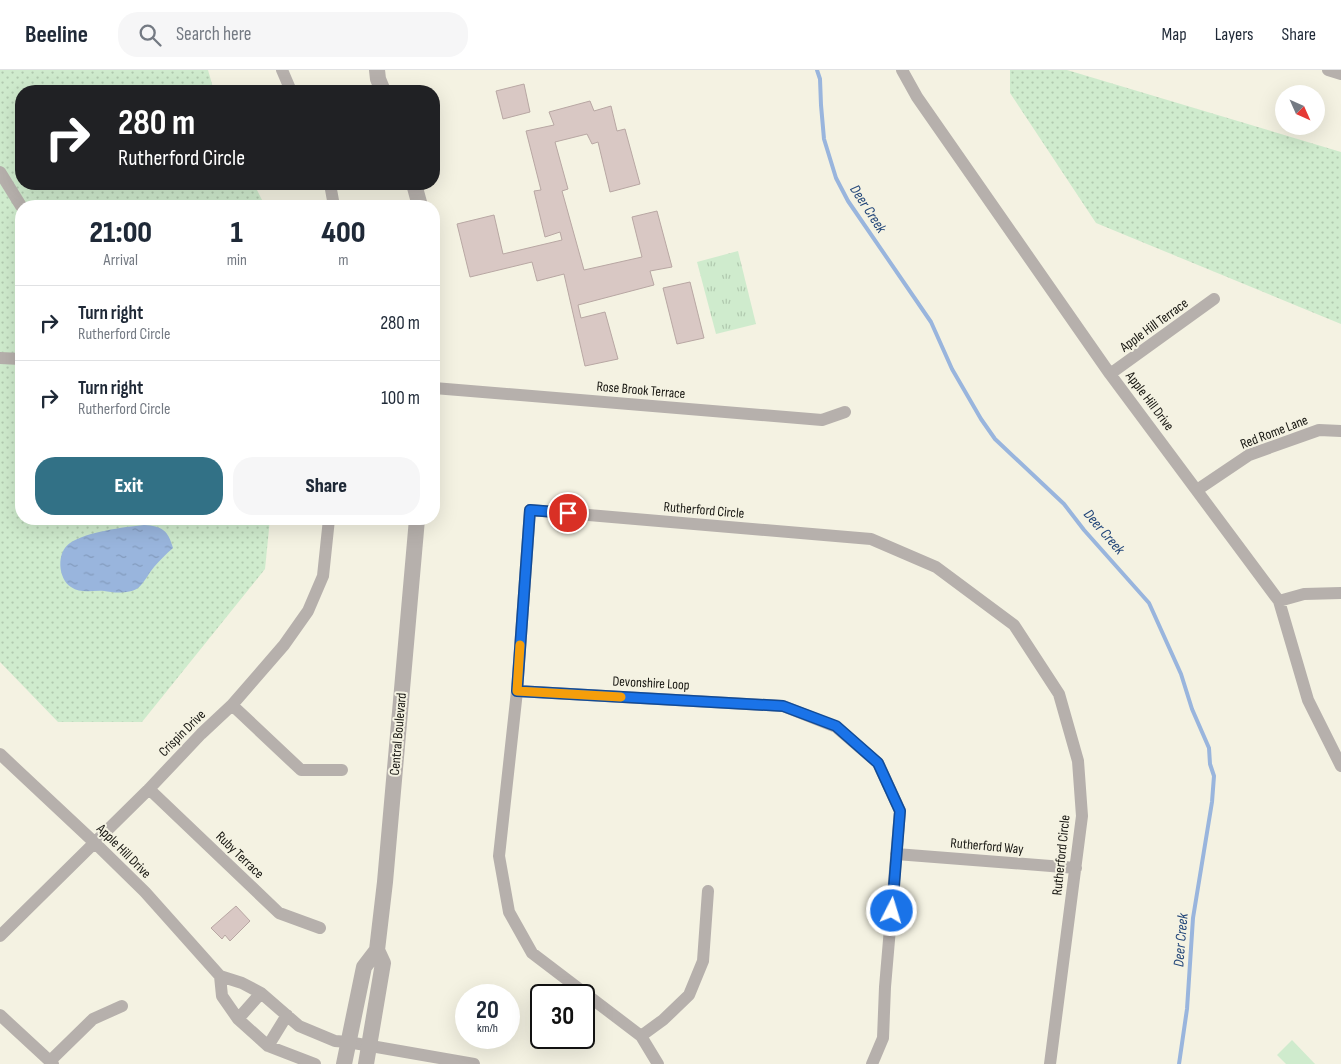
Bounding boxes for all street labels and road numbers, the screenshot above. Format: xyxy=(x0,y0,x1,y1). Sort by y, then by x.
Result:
street label: Apple Hill Terrace xyxy=(1116,295,1191,356)
street label: Apple Hill Drive xyxy=(1122,367,1178,434)
street label: Rose Brook Terrace xyxy=(596,378,686,402)
street label: Red Rome Lane xyxy=(1238,411,1310,453)
street label: Rutherford Circle xyxy=(663,498,745,522)
street label: Devonshire Loop xyxy=(612,672,690,694)
street label: Central Boulevard xyxy=(386,692,410,776)
street label: Crispin Drive xyxy=(155,706,209,760)
street label: Rutherford Circle xyxy=(1048,814,1074,896)
street label: Apple Hill Drive xyxy=(93,820,155,882)
street label: Ruby Terrace xyxy=(212,828,268,882)
street label: Rutherford Way xyxy=(950,834,1025,858)

